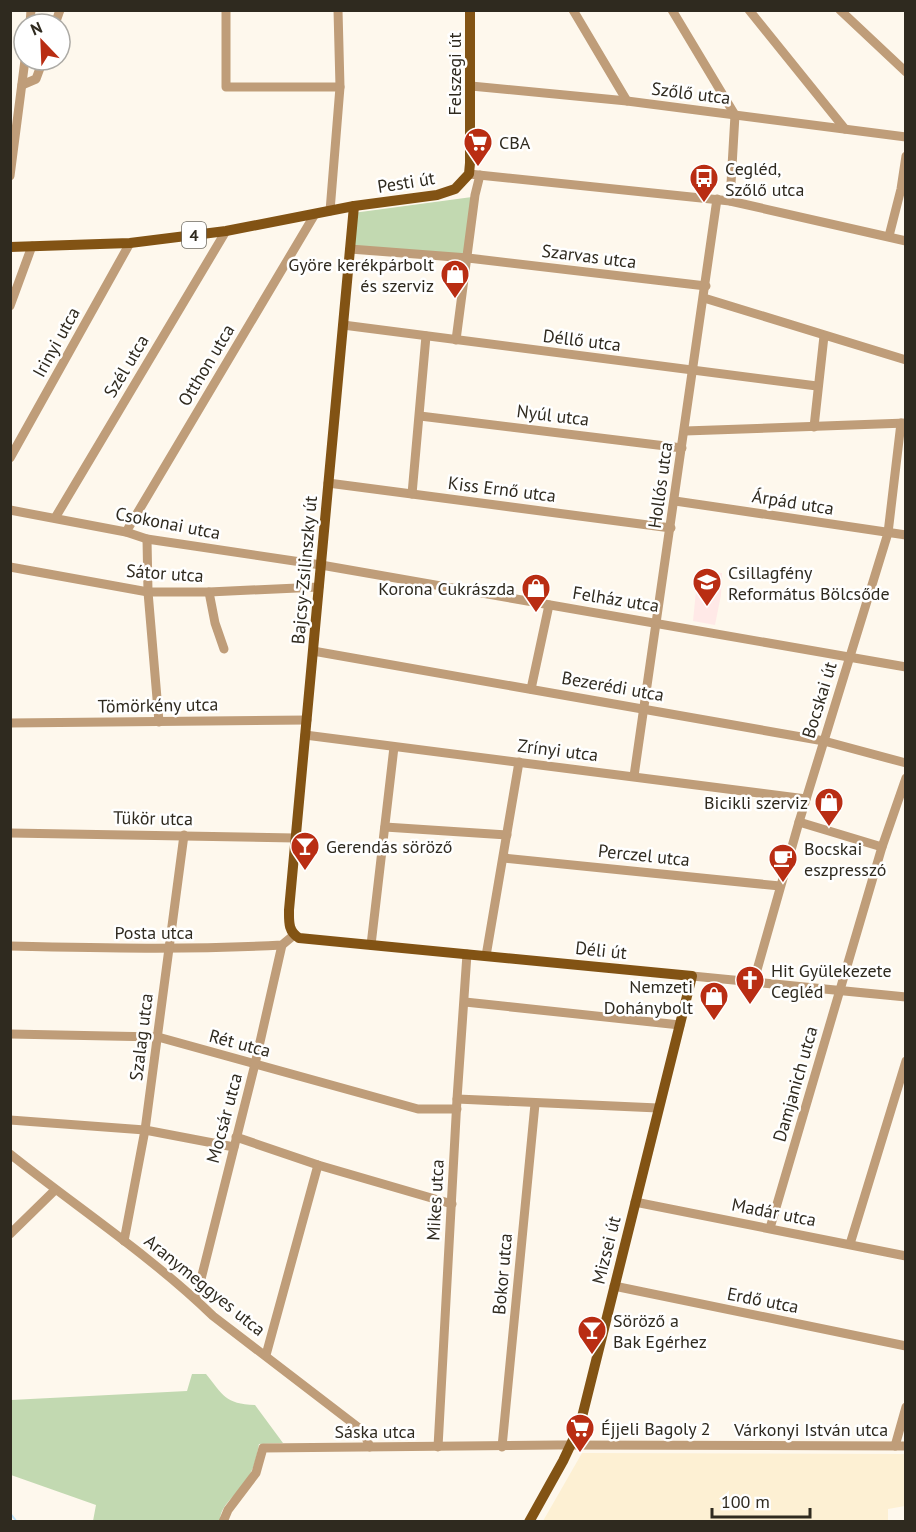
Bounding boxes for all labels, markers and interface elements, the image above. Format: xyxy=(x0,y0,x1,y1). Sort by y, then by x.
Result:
north arrow xyxy=(12,12,72,72)
text: N xyxy=(27,17,45,39)
street label: Felszegi út xyxy=(443,32,466,116)
street label: Szőlő utca xyxy=(650,77,732,109)
supermarket icon: CBA xyxy=(462,126,494,168)
place label: CBA xyxy=(499,131,531,154)
place label: Cegléd, Szőlő utca xyxy=(725,157,804,201)
bus stop icon: Cegléd, Szőlő utca xyxy=(688,162,720,204)
street label: Pesti út xyxy=(376,166,436,198)
road number: 4 xyxy=(182,222,206,248)
street label: Szarvas utca xyxy=(540,239,638,273)
place label: Györe kerékpárbolt és szerviz xyxy=(288,253,434,297)
shop icon: Györe kerékpárbolt és szerviz xyxy=(439,258,471,300)
street label: Irinyi utca xyxy=(27,303,85,381)
street label: Otthon utca xyxy=(173,320,239,410)
street label: Déllő utca xyxy=(542,324,622,356)
street label: Szél utca xyxy=(98,330,154,402)
street label: Nyúl utca xyxy=(515,399,591,431)
street label: Hollós utca xyxy=(643,440,677,530)
street label: Kiss Ernő utca xyxy=(447,471,557,507)
street label: Árpád utca xyxy=(750,484,836,520)
street label: Bajcsy-Zsilinszky út xyxy=(286,495,322,645)
street label: Csokonai utca xyxy=(114,502,222,544)
street label: Sátor utca xyxy=(125,559,205,587)
place label: Csillagfény Református Bölcsőde xyxy=(728,561,890,605)
school or university icon: Csillagfény Református Bölcsőde xyxy=(691,566,723,608)
shop icon: Korona Cukrászda xyxy=(520,572,552,614)
place label: Korona Cukrászda xyxy=(378,577,515,600)
street label: Felház utca xyxy=(571,581,661,617)
street label: Bocskai út xyxy=(796,659,842,741)
street label: Bezerédi utca xyxy=(560,666,666,706)
street label: Tömörkény utca xyxy=(97,692,219,718)
street label: Zrínyi utca xyxy=(516,734,600,766)
shop icon: Bicikli szerviz xyxy=(813,786,845,828)
place label: Bicikli szerviz xyxy=(704,791,808,814)
street label: Tükör utca xyxy=(113,806,193,830)
bar icon: Gerendás söröző xyxy=(289,830,321,872)
place label: Gerendás söröző xyxy=(326,835,452,858)
place label: Bocskai eszpresszó xyxy=(804,837,886,881)
street label: Perczel utca xyxy=(597,839,691,871)
cafe icon: Bocskai eszpresszó xyxy=(767,842,799,884)
street label: Posta utca xyxy=(114,921,194,944)
street label: Déli út xyxy=(574,936,628,964)
place label: Hit Gyülekezete Cegléd xyxy=(771,959,892,1003)
church icon: Hit Gyülekezete Cegléd xyxy=(734,964,766,1006)
place label: Nemzeti Dohánybolt xyxy=(604,975,693,1019)
shop icon: Nemzeti Dohánybolt xyxy=(698,980,730,1022)
street label: Szalag utca xyxy=(124,992,158,1082)
street label: Rét utca xyxy=(207,1024,273,1062)
street label: Damjanich utca xyxy=(768,1024,822,1144)
street label: Mocsár utca xyxy=(201,1071,247,1165)
street label: Mikes utca xyxy=(421,1159,449,1241)
street label: Madár utca xyxy=(730,1193,818,1231)
street label: Mizsei út xyxy=(586,1214,626,1286)
street label: Aranymeggyes utca xyxy=(140,1229,270,1341)
street label: Bokor utca xyxy=(487,1232,517,1316)
street label: Erdő utca xyxy=(725,1282,801,1318)
place label: Söröző a Bak Egérhez xyxy=(613,1309,707,1353)
bar icon: Söröző a Bak Egérhez xyxy=(576,1314,608,1356)
supermarket icon: Éjjeli Bagoly 2 xyxy=(564,1412,596,1454)
place label: Éjjeli Bagoly 2 xyxy=(601,1417,711,1440)
street label: Várkonyi István utca xyxy=(733,1418,888,1441)
street label: Sáska utca xyxy=(334,1420,416,1443)
scale bar xyxy=(712,1481,810,1519)
text: 100 m xyxy=(721,1490,770,1513)

